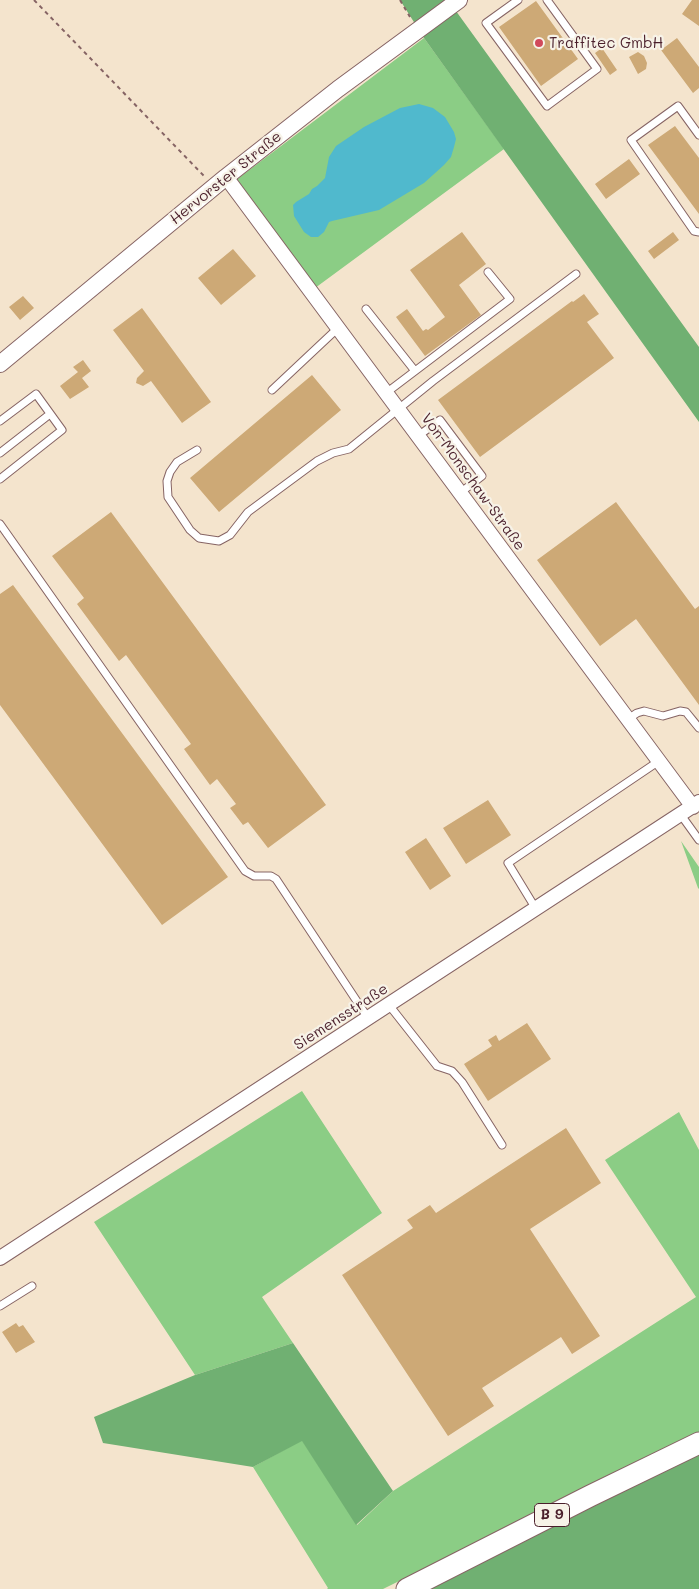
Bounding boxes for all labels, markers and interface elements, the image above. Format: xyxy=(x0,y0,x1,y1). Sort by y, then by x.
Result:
place label: Traffitec GmbH xyxy=(549,34,663,52)
marker: Traffitec GmbH xyxy=(533,37,545,49)
street label: Hervorster Straße xyxy=(167,128,285,228)
street label: Von-Monschaw-Straße xyxy=(417,410,529,554)
street label: Siemensstraße xyxy=(291,980,391,1054)
road number: B 9 xyxy=(534,1504,570,1526)

